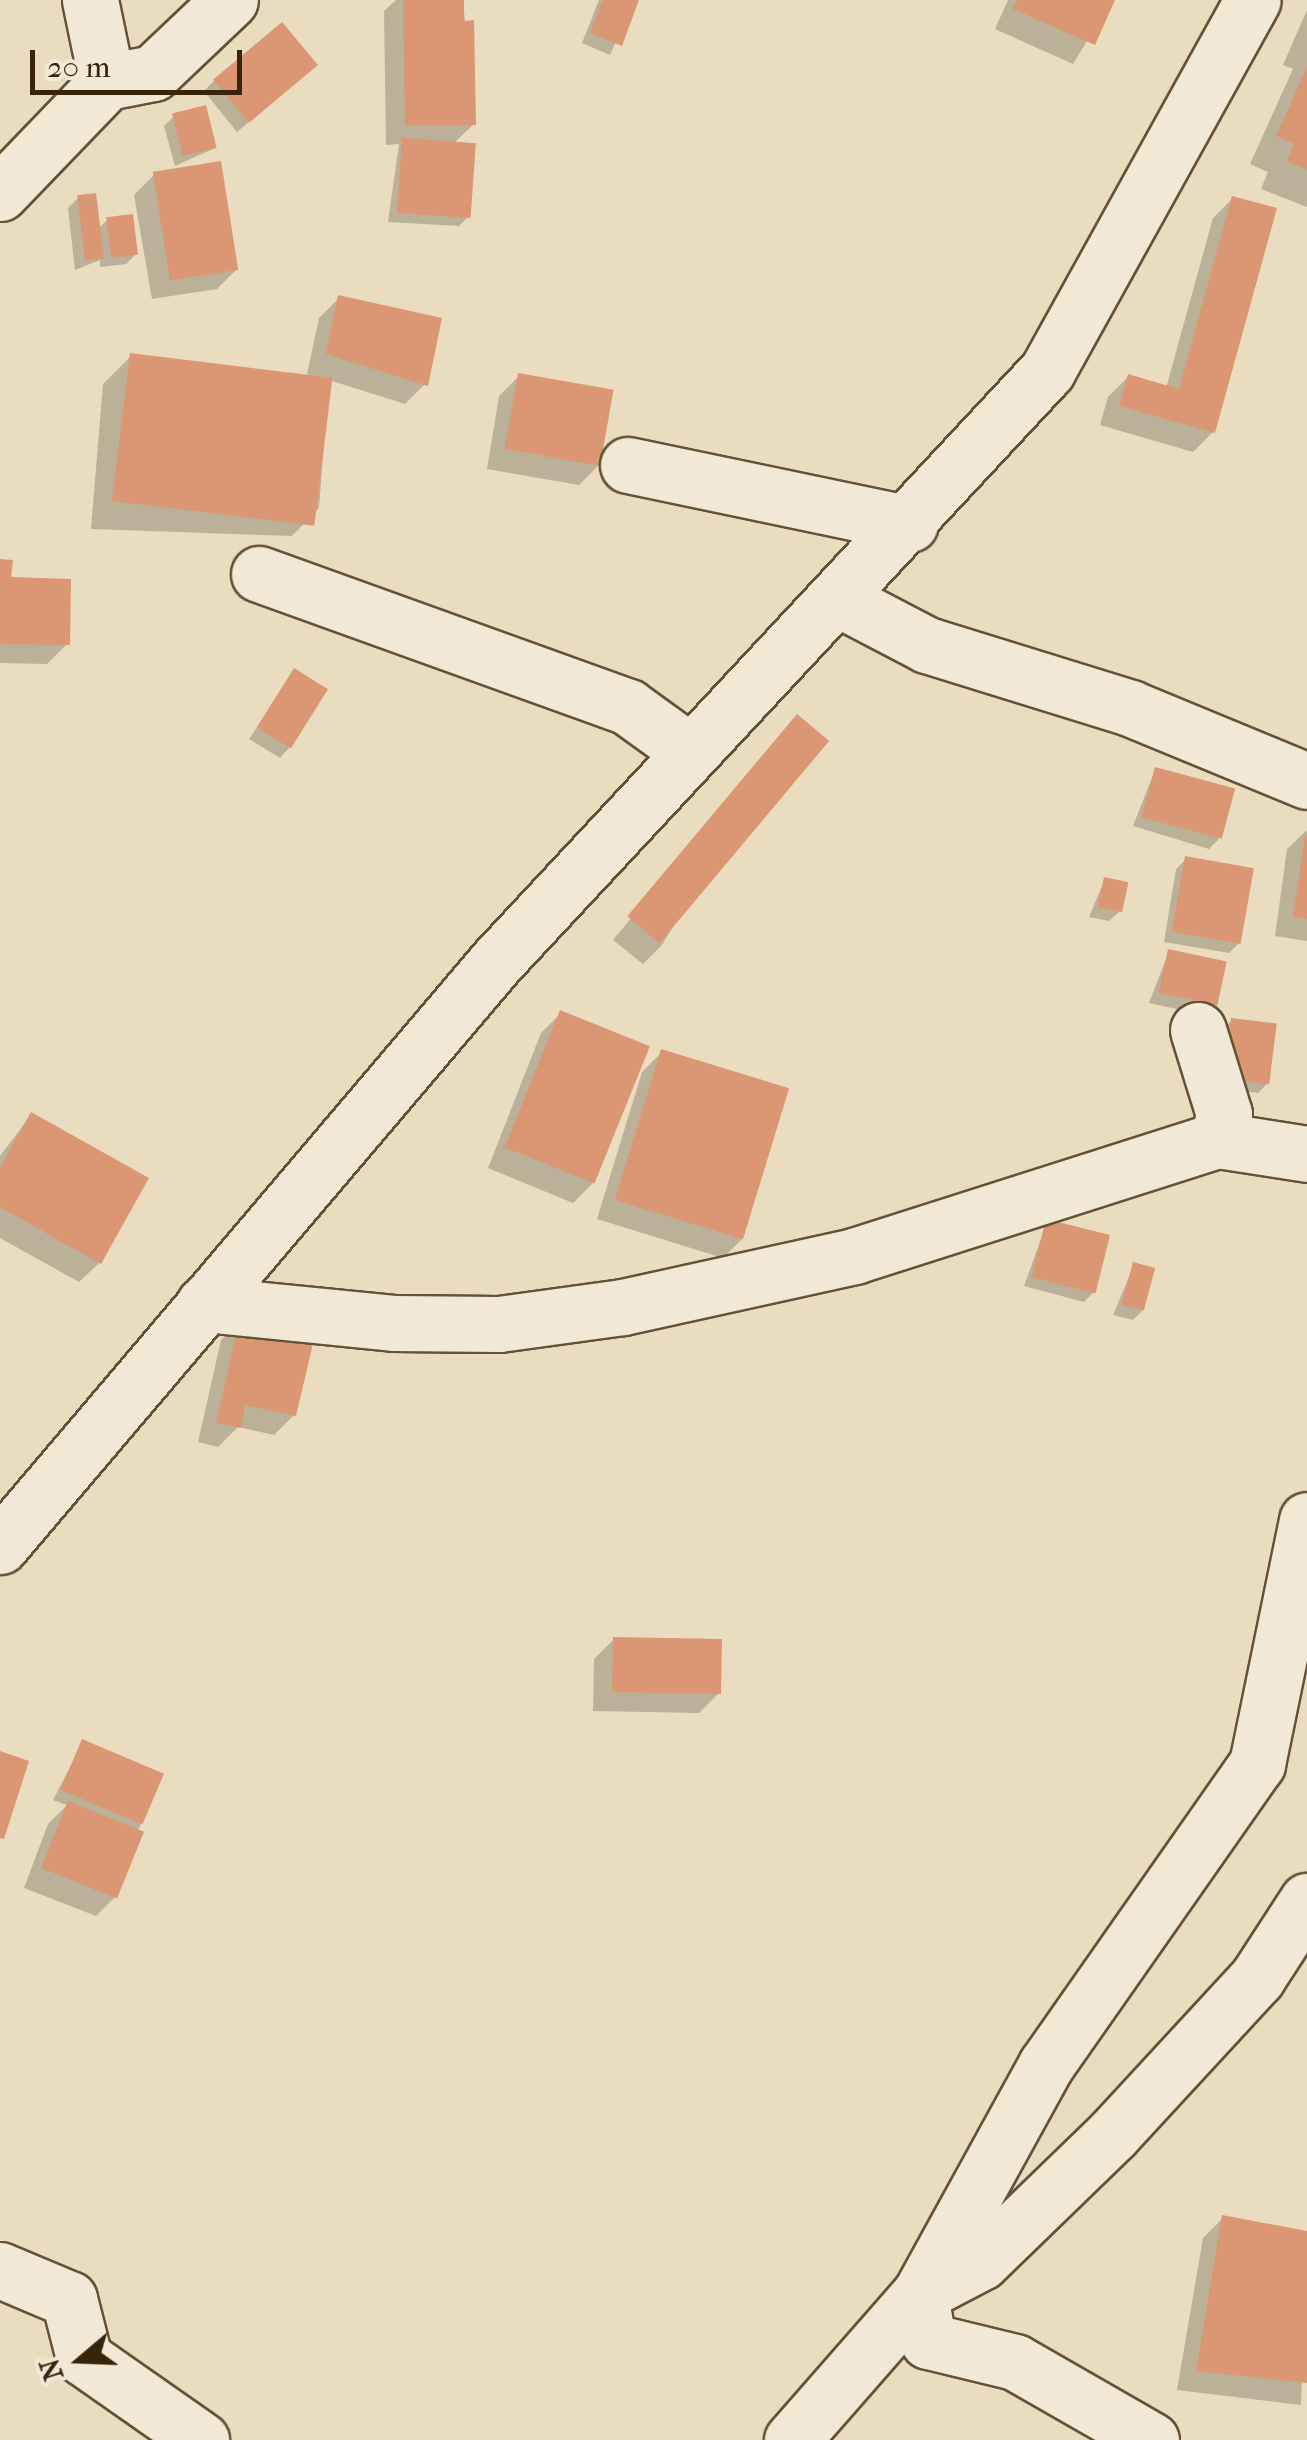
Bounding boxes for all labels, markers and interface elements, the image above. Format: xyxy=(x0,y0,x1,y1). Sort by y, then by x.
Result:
scale bar xyxy=(35,30,248,92)
text: 20 m xyxy=(47,50,110,85)
north arrow xyxy=(30,2310,130,2410)
text: N xyxy=(32,2355,70,2385)

